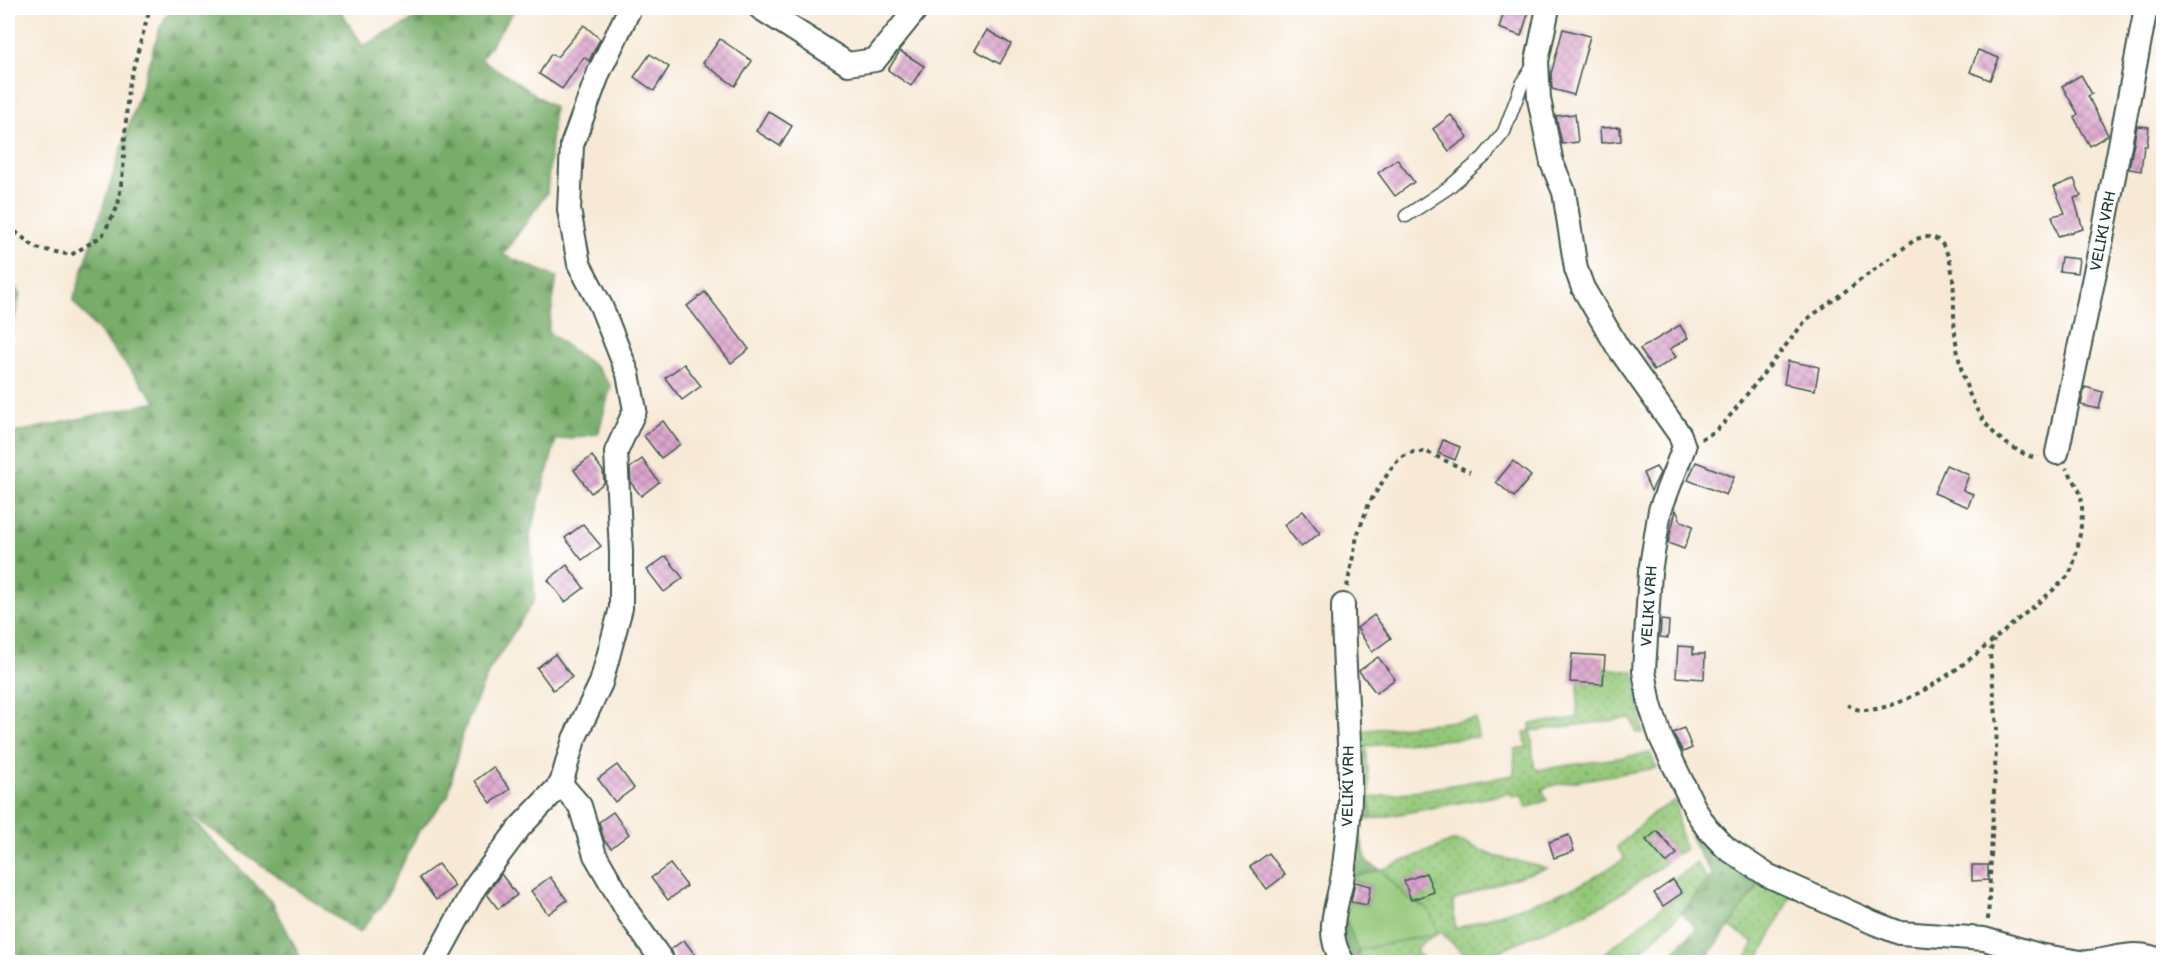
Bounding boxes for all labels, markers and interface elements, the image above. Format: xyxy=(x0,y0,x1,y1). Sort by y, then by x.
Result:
street label: VELIKI VRH xyxy=(2086,189,2121,273)
street label: VELIKI VRH xyxy=(1637,565,1662,647)
street label: VELIKI VRH xyxy=(1338,745,1359,827)

